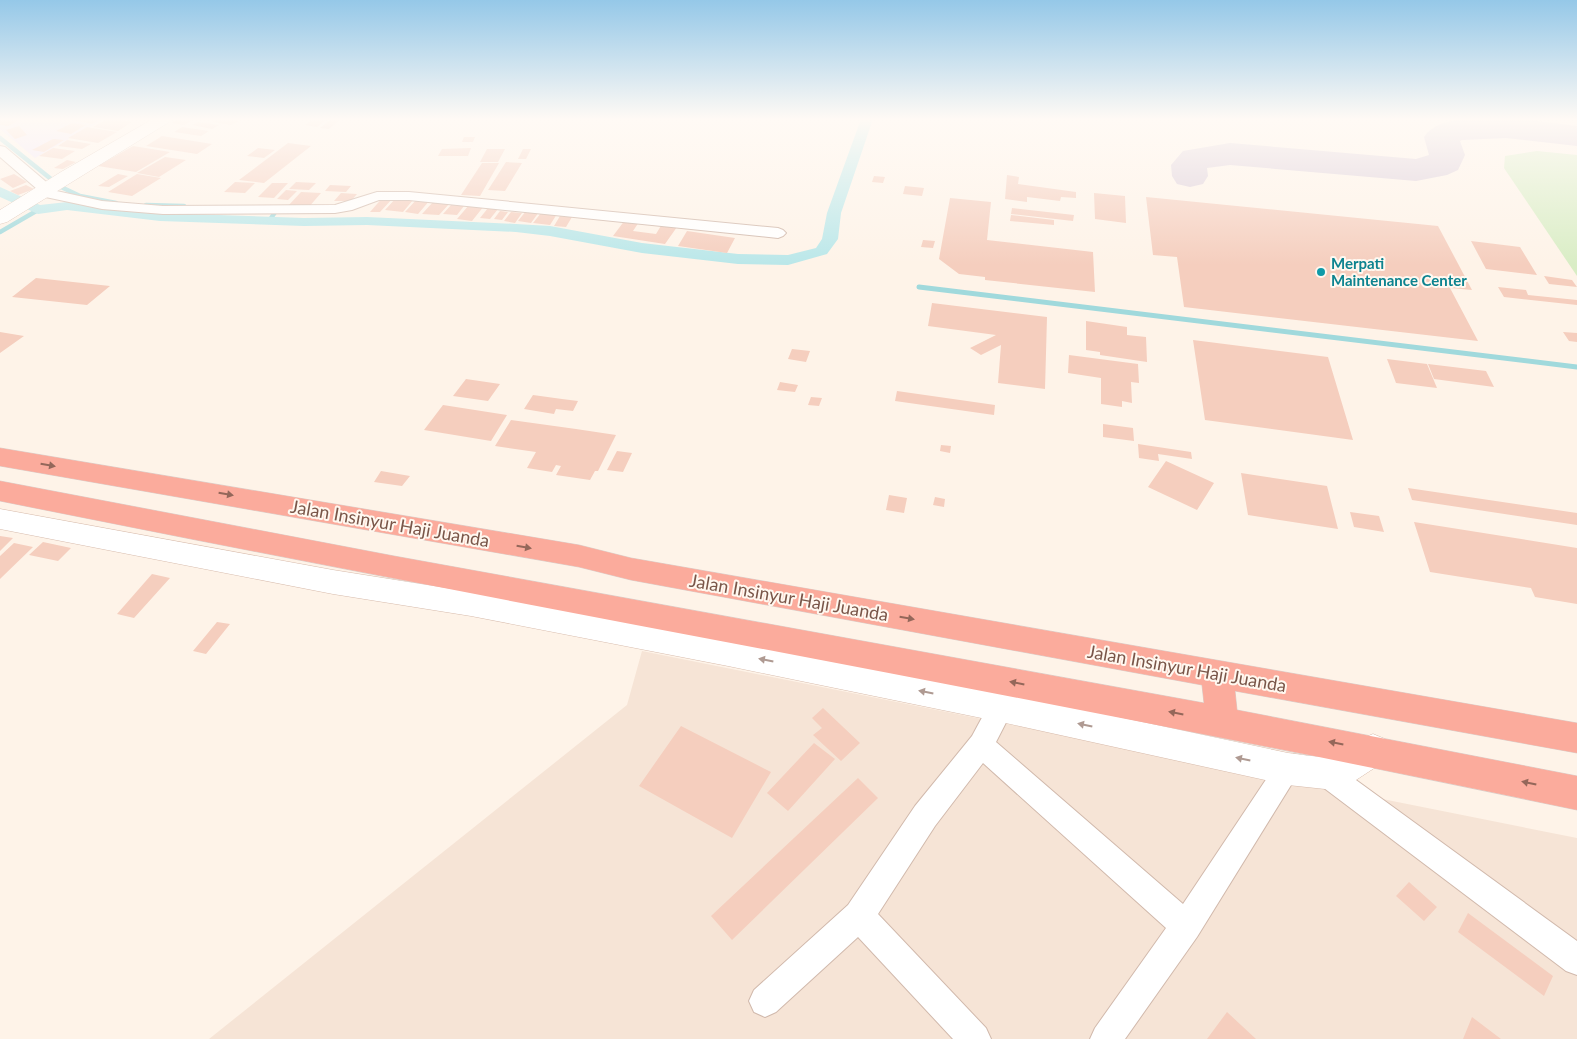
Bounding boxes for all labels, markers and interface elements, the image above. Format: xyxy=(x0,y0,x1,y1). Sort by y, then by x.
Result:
place label: Merpati Maintenance Center xyxy=(1331,254,1467,289)
marker: Merpati Maintenance Center xyxy=(1315,266,1327,278)
one-way arrow xyxy=(40,461,56,469)
one-way arrow xyxy=(218,491,234,499)
street label: Jalan Insinyur Haji Juanda xyxy=(289,495,491,551)
one-way arrow xyxy=(516,543,532,551)
street label: Jalan Insinyur Haji Juanda xyxy=(688,569,890,625)
one-way arrow xyxy=(899,615,915,623)
street label: Jalan Insinyur Haji Juanda xyxy=(1086,640,1288,696)
one-way arrow xyxy=(759,656,774,664)
one-way arrow xyxy=(1008,678,1024,686)
one-way arrow xyxy=(917,687,933,695)
one-way arrow xyxy=(1168,708,1184,716)
one-way arrow xyxy=(1077,721,1092,729)
one-way arrow xyxy=(1328,739,1343,747)
one-way arrow xyxy=(1236,755,1251,763)
one-way arrow xyxy=(1522,779,1537,787)

